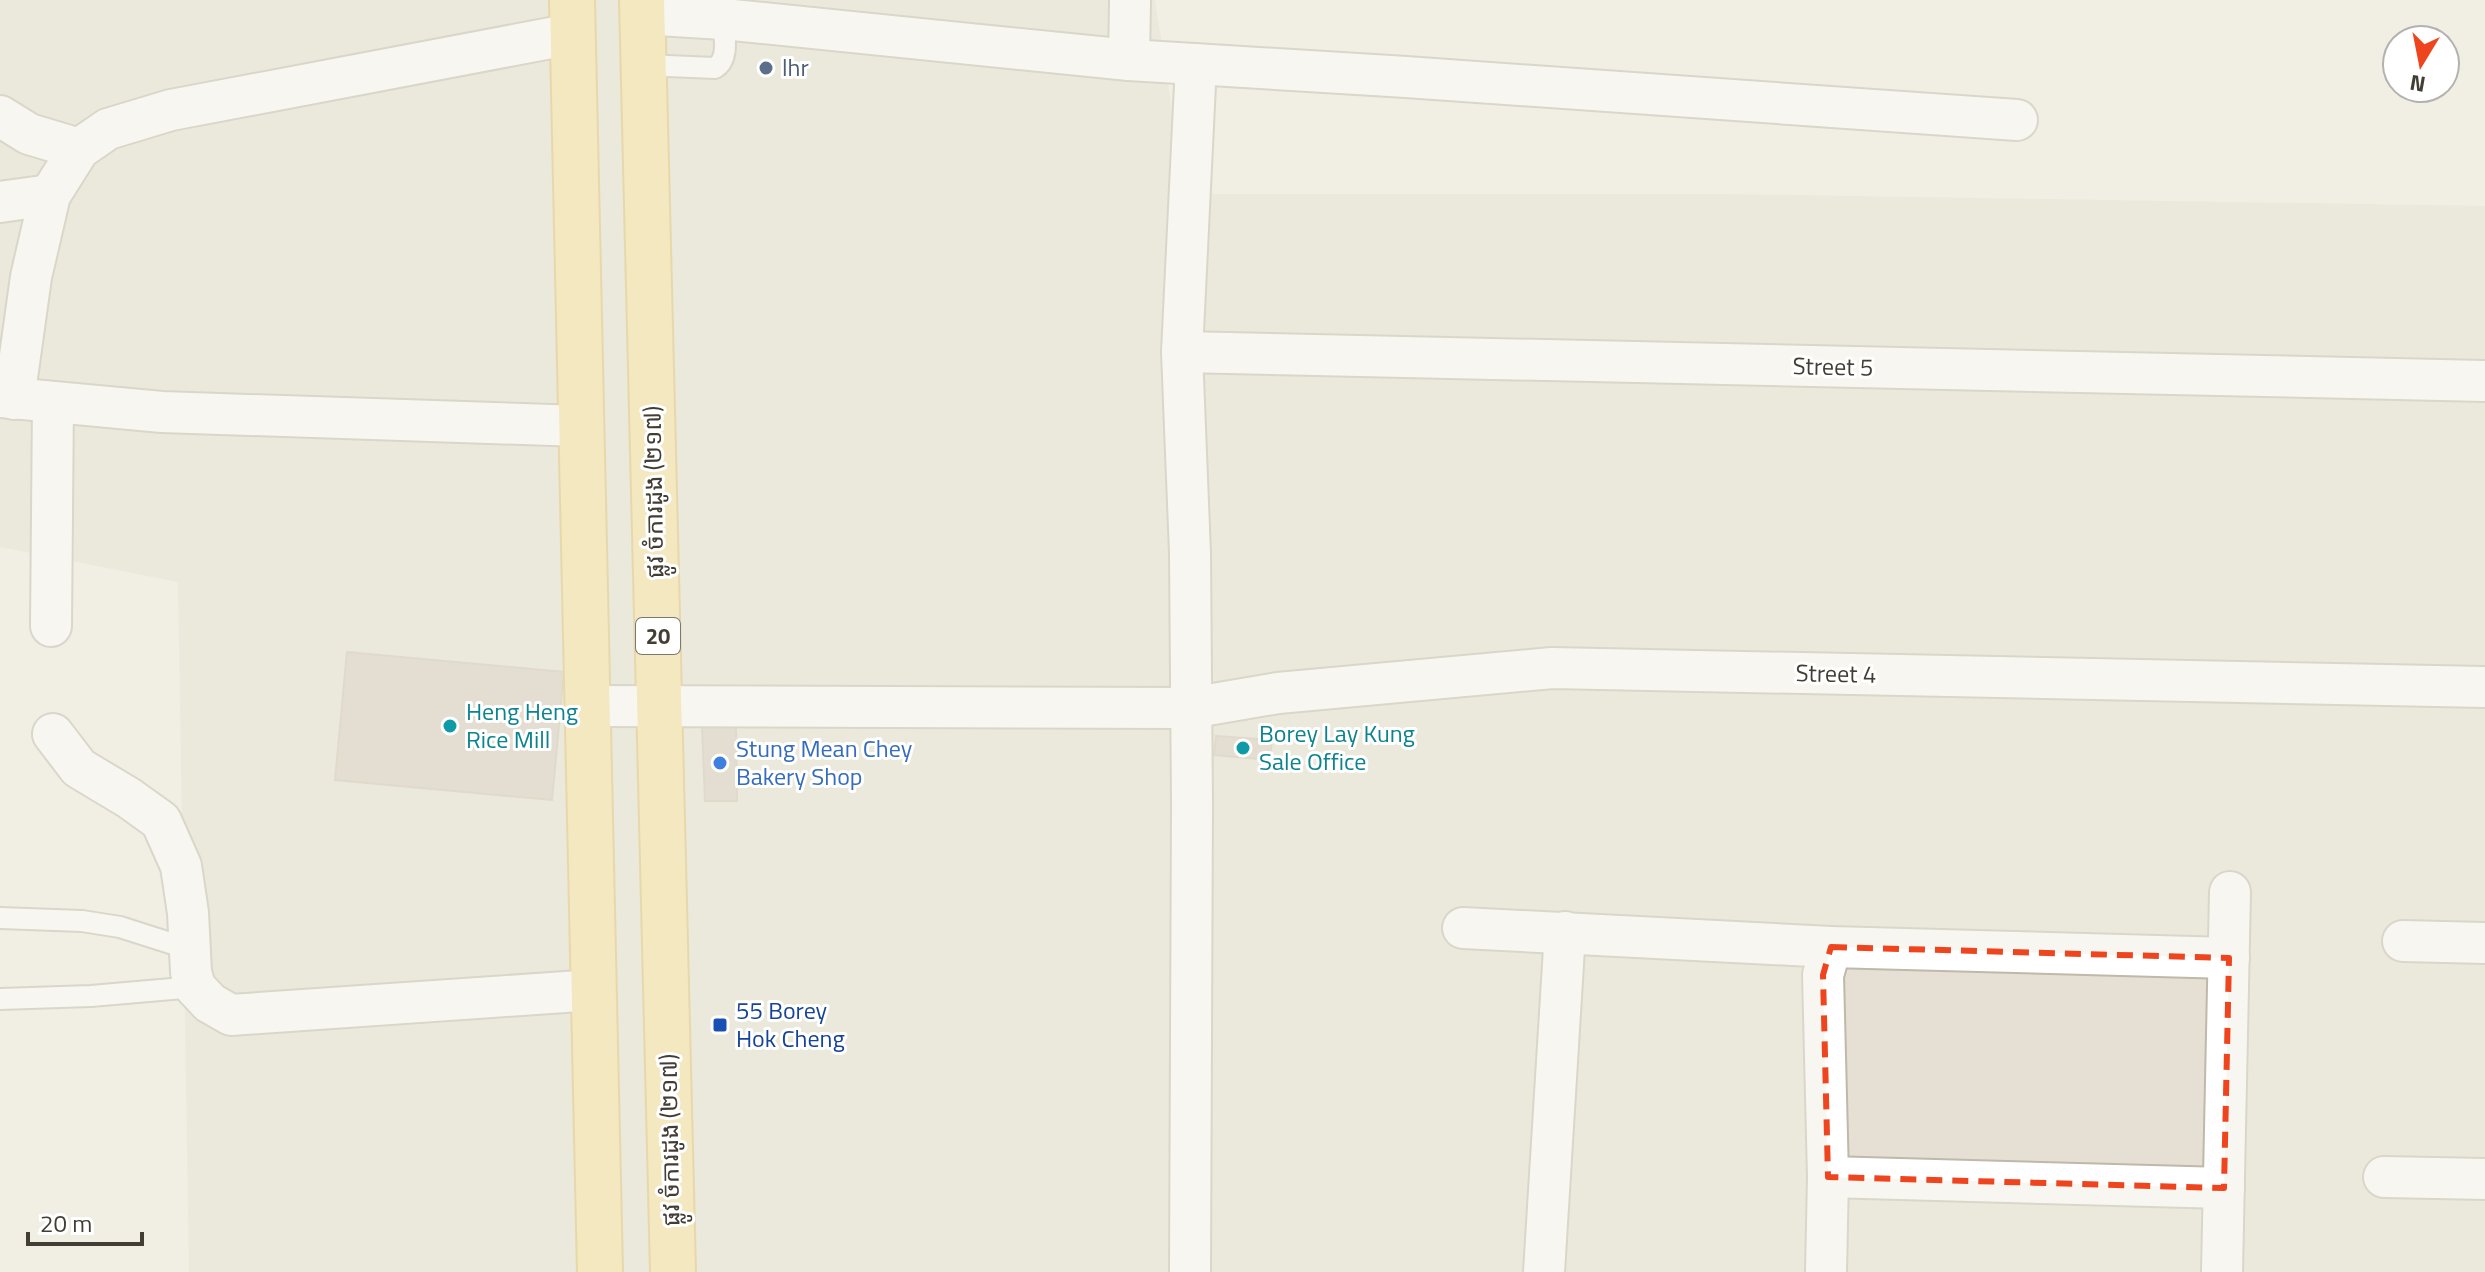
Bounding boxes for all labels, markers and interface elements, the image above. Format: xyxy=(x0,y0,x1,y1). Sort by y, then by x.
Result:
north arrow xyxy=(2381,24,2461,104)
place label: lhr xyxy=(782,49,809,85)
marker: lhr xyxy=(757,59,775,77)
text: N xyxy=(2407,66,2428,102)
street label: Street 5 xyxy=(1792,347,1874,385)
street label: ផ្លូវ ចំការដូង (២១៧) xyxy=(633,405,678,579)
road number: 20 xyxy=(636,618,680,654)
street label: Street 4 xyxy=(1795,654,1877,692)
place label: Heng Heng Rice Mill xyxy=(466,693,578,757)
place label: Borey Lay Kung Sale Office xyxy=(1259,715,1415,779)
marker: Heng Heng Rice Mill xyxy=(441,717,459,735)
place label: Stung Mean Chey Bakery Shop xyxy=(736,730,913,794)
marker: Borey Lay Kung Sale Office xyxy=(1234,739,1252,757)
marker: Stung Mean Chey Bakery Shop xyxy=(711,754,729,772)
place label: 55 Borey Hok Cheng xyxy=(736,992,845,1056)
marker: 55 Borey Hok Cheng xyxy=(711,1016,729,1034)
street label: ផ្លូវ ចំការដូង (២១៧) xyxy=(649,1053,694,1227)
scale bar xyxy=(28,1196,142,1246)
text: 20 m xyxy=(40,1205,92,1241)

